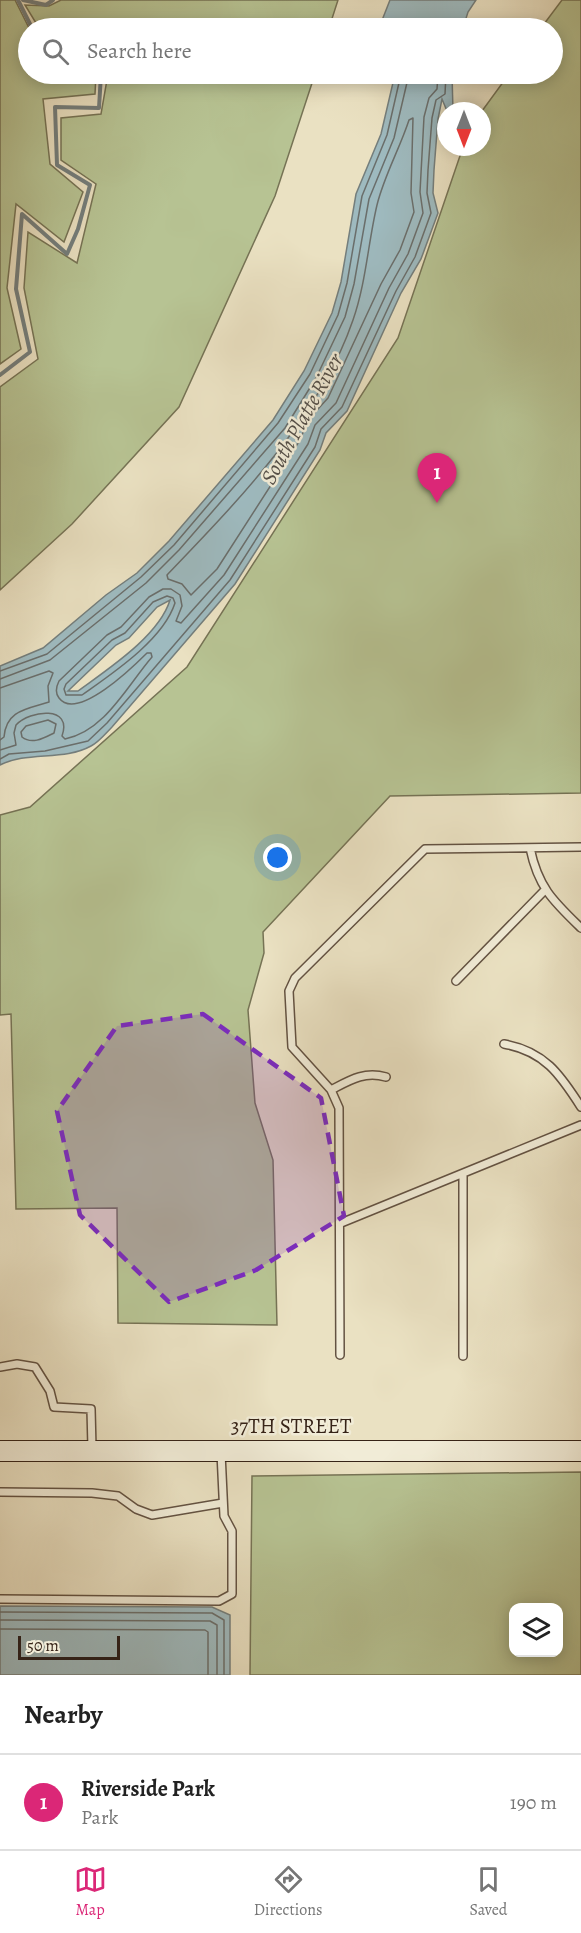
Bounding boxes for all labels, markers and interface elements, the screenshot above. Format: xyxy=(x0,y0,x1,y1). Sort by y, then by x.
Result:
search box xyxy=(18,18,563,84)
icon: search xyxy=(39,35,72,68)
text: Search here xyxy=(87,36,192,66)
north arrow xyxy=(437,102,491,156)
water label: South Platte River xyxy=(254,347,351,490)
pin: 1 xyxy=(418,454,456,503)
your location xyxy=(263,843,292,872)
street label: 37TH STREET xyxy=(231,1412,352,1440)
map controls xyxy=(509,1603,563,1657)
button: layers xyxy=(509,1603,563,1657)
scale bar xyxy=(18,1633,120,1660)
text: 50 m xyxy=(27,1635,59,1657)
text: Nearby xyxy=(24,1697,103,1732)
text: Riverside Park xyxy=(81,1774,215,1804)
text: 1 xyxy=(40,1789,47,1816)
text: 190 m xyxy=(510,1789,557,1816)
text: Park xyxy=(81,1804,119,1831)
tab: Map xyxy=(74,1863,107,1921)
tab: Directions xyxy=(254,1863,322,1921)
tab: Saved xyxy=(469,1863,507,1921)

